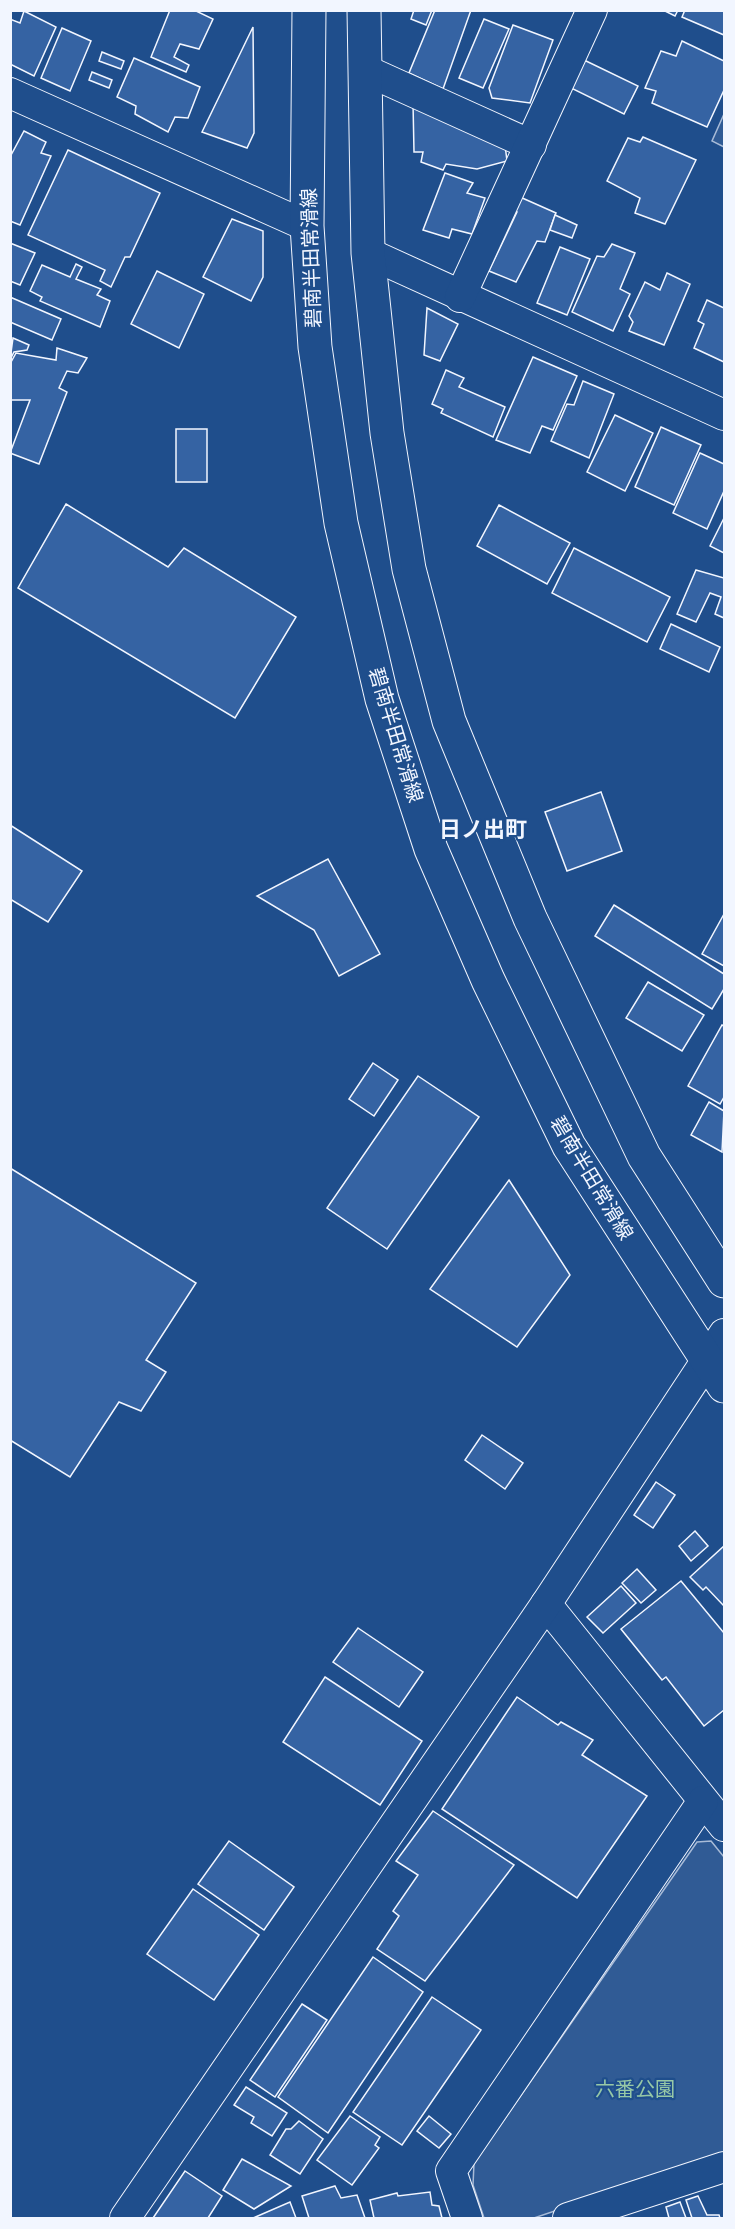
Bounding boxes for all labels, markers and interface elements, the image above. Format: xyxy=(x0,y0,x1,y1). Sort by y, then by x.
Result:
street label: 碧南半田常滑線 xyxy=(297,188,325,328)
street label: 碧南半田常滑線 xyxy=(364,665,428,805)
district label: 日ノ出町 xyxy=(439,816,527,843)
street label: 碧南半田常滑線 xyxy=(546,1112,638,1244)
park label: 六番公園 xyxy=(595,2077,675,2101)

